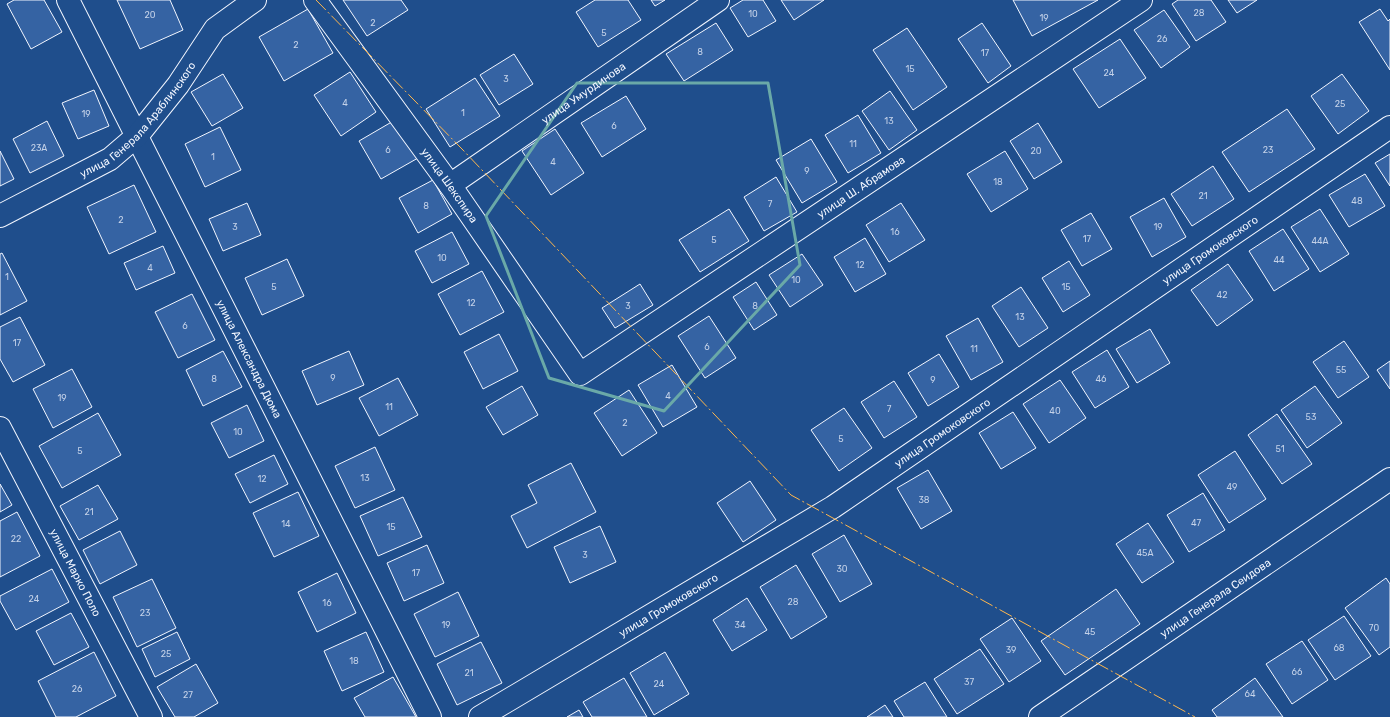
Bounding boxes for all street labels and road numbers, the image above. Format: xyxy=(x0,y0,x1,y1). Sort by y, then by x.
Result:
street label: улица Генерала Араблинского xyxy=(78,59,199,181)
street label: улица Умурдинова xyxy=(539,60,628,127)
street label: улица Шекспира xyxy=(418,146,480,225)
street label: улица Ш. Абрамова xyxy=(815,153,908,221)
street label: улица Громоковского xyxy=(1160,213,1261,288)
street label: улица Александра Дюма xyxy=(213,298,284,420)
street label: улица Громоковского xyxy=(892,396,993,470)
street label: улица Марко Поло xyxy=(47,527,103,619)
street label: улица Генерала Сеидова xyxy=(1158,556,1273,640)
street label: улица Громоковского xyxy=(617,571,720,640)

